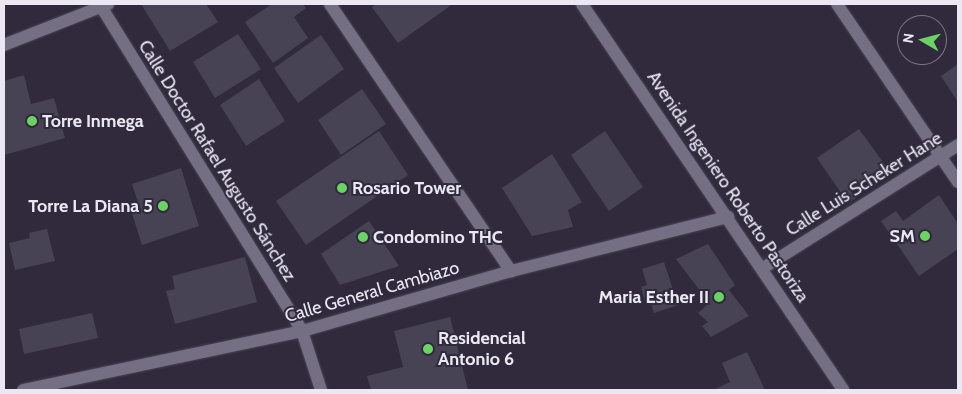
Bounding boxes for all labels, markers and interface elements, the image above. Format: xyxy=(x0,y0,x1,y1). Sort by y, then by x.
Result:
north arrow xyxy=(897,15,947,65)
text: N xyxy=(899,32,918,44)
street label: Calle Doctor Rafael Augusto Sánchez xyxy=(134,36,300,286)
street label: Avenida Ingeniero Roberto Pastoriza xyxy=(642,67,814,307)
place label: Torre Inmega xyxy=(42,110,144,132)
marker: Torre Inmega xyxy=(26,115,38,127)
street label: Calle Luis Scheker Hane xyxy=(782,127,946,241)
place label: Rosario Tower xyxy=(352,177,461,199)
marker: Rosario Tower xyxy=(336,182,348,194)
place label: Torre La Diana 5 xyxy=(28,195,153,217)
marker: Torre La Diana 5 xyxy=(157,200,169,212)
place label: SM xyxy=(890,225,915,247)
place label: Condomino THC xyxy=(373,226,503,248)
marker: SM xyxy=(919,230,931,242)
marker: Condomino THC xyxy=(357,231,369,243)
street label: Calle General Cambiazo xyxy=(282,257,462,327)
place label: Maria Esther II xyxy=(599,286,709,308)
marker: Maria Esther II xyxy=(713,291,725,303)
place label: Residencial Antonio 6 xyxy=(438,328,526,370)
marker: Residencial Antonio 6 xyxy=(422,343,434,355)

